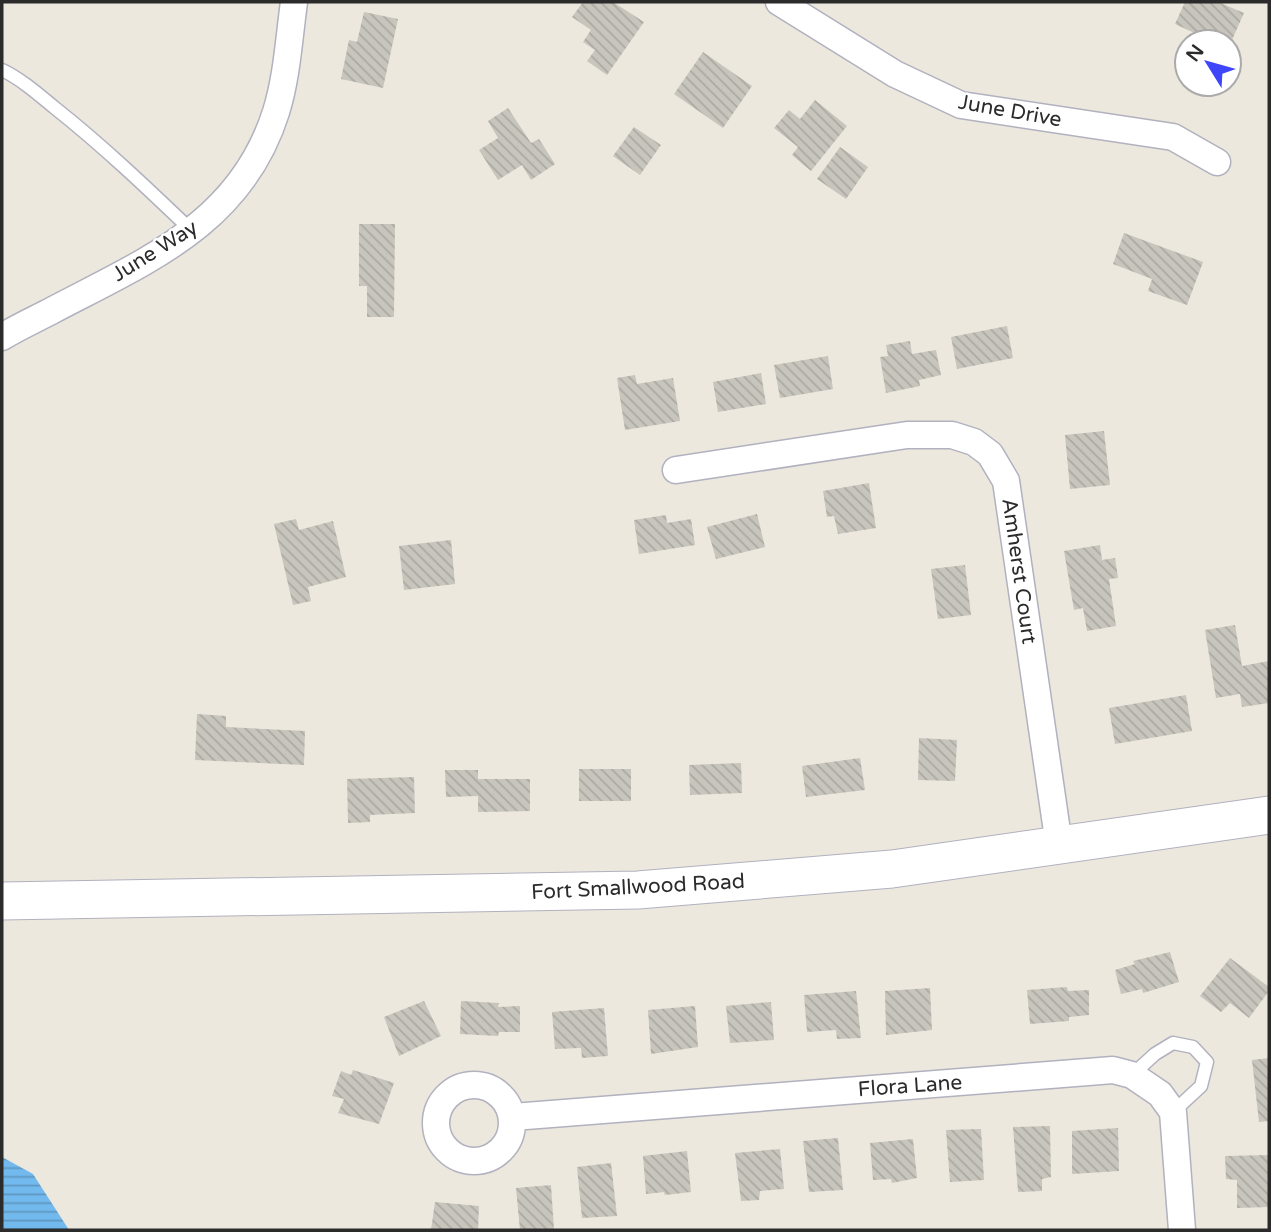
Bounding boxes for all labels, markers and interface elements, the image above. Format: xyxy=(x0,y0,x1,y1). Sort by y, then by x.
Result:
north arrow xyxy=(1173,28,1243,98)
text: N xyxy=(1182,41,1209,66)
street label: June Drive xyxy=(956,90,1064,132)
street label: June Way xyxy=(108,215,202,287)
street label: Amherst Court xyxy=(996,497,1042,645)
street label: Fort Smallwood Road xyxy=(530,869,746,905)
street label: Flora Lane xyxy=(857,1070,963,1102)

